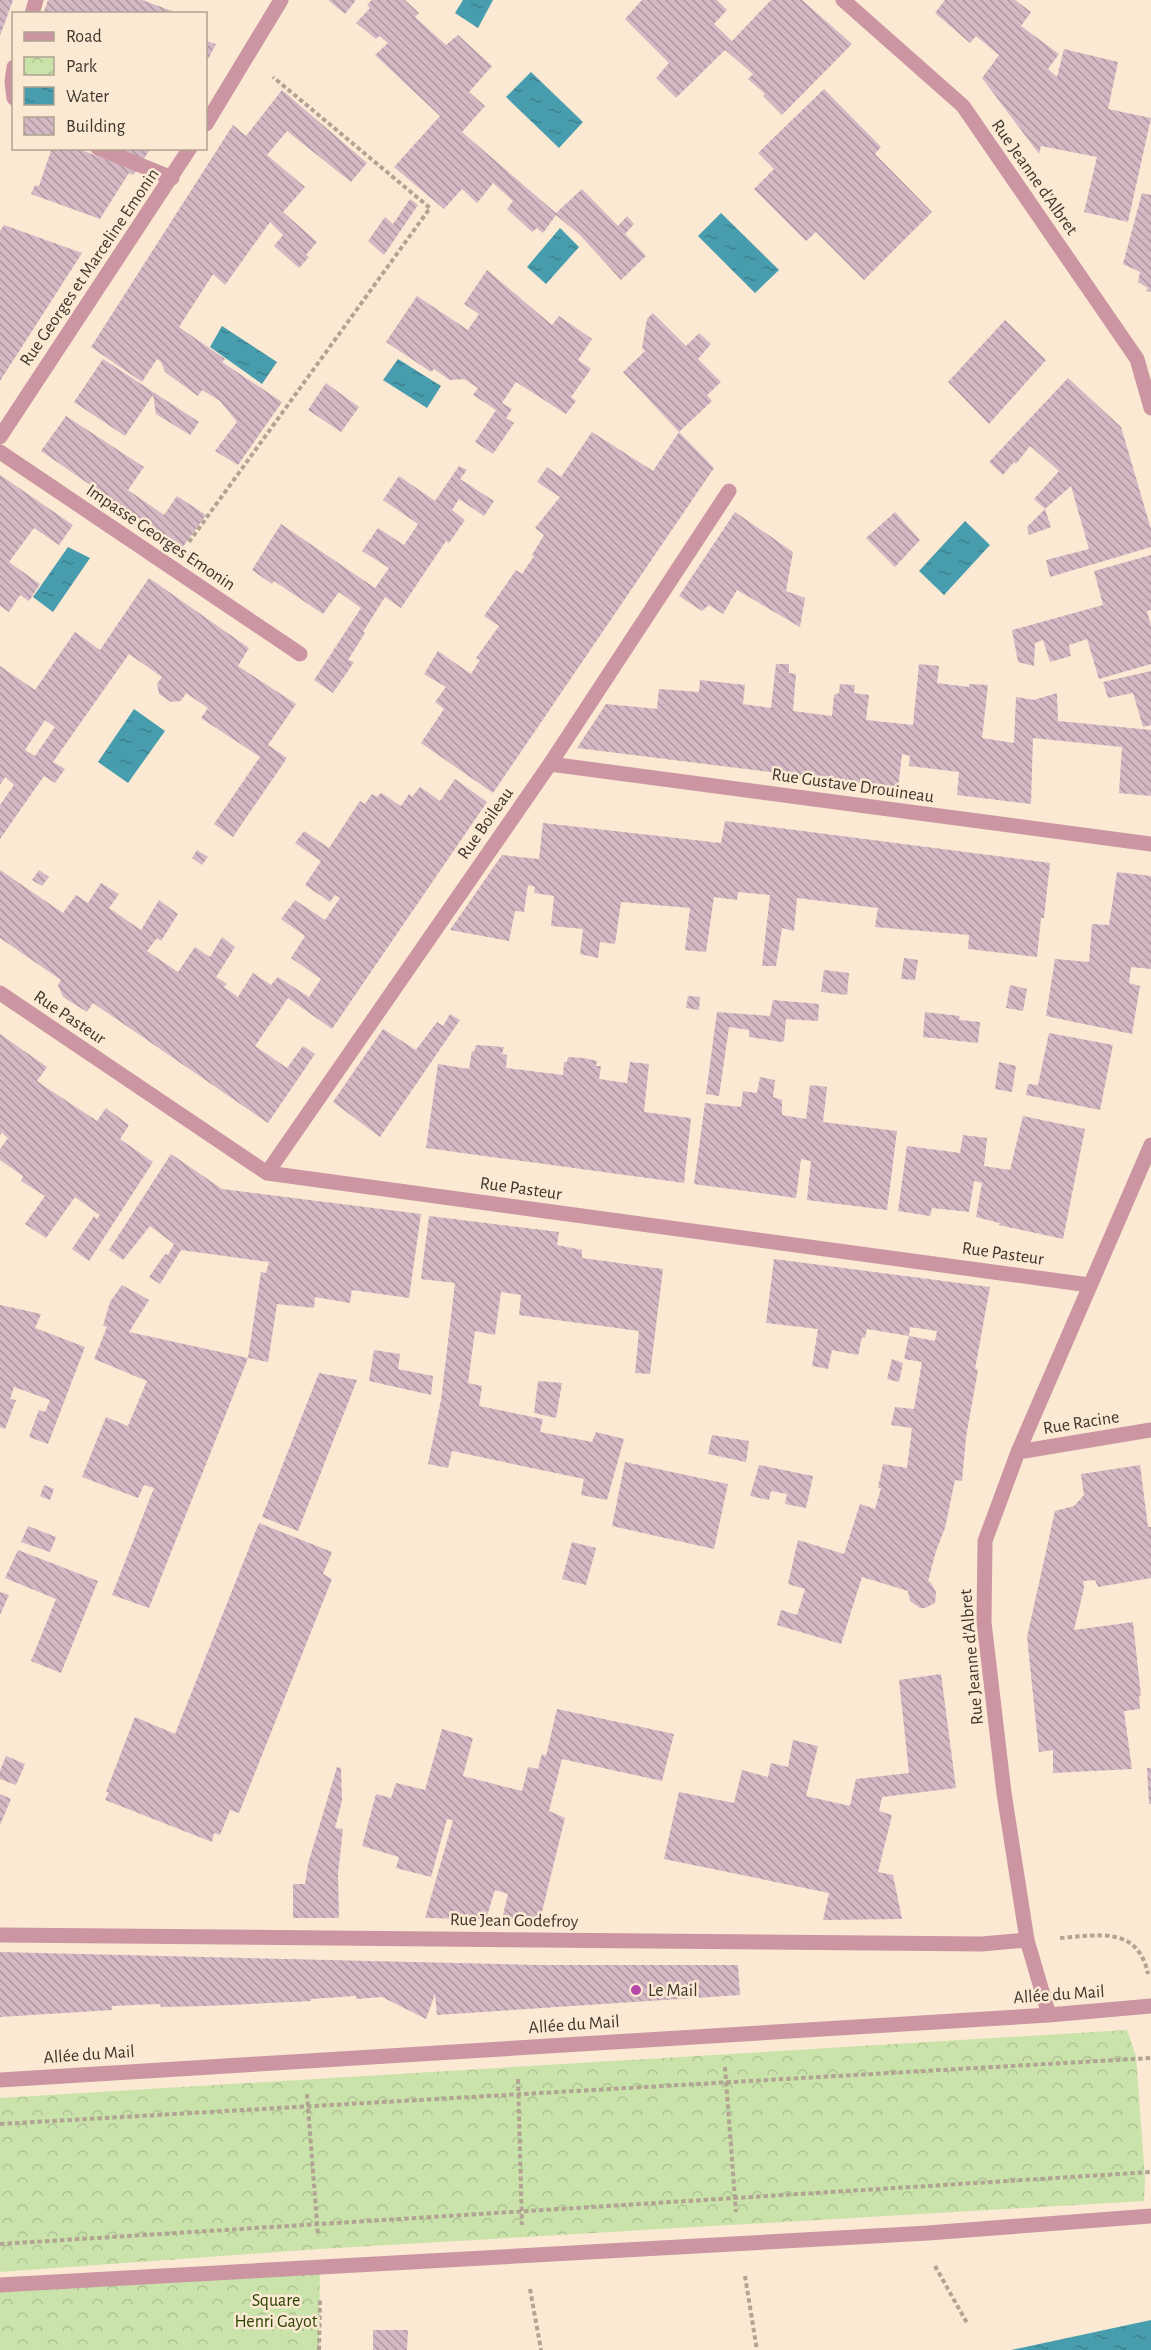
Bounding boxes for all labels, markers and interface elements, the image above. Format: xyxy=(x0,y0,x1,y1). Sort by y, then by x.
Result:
legend xyxy=(12,12,207,150)
text: Road xyxy=(66,28,102,46)
text: Park xyxy=(66,58,98,76)
text: Water xyxy=(66,88,109,106)
street label: Rue Jeanne d'Albret xyxy=(988,117,1081,239)
text: Building xyxy=(66,118,126,136)
street label: Rue Georges et Marceline Emonin xyxy=(17,166,163,370)
street label: Impasse Georges Emonin xyxy=(83,481,238,594)
street label: Rue Gustave Drouineau xyxy=(771,766,935,806)
street label: Rue Boileau xyxy=(455,784,517,863)
street label: Rue Pasteur xyxy=(30,987,109,1048)
street label: Rue Pasteur xyxy=(479,1174,563,1204)
street label: Rue Pasteur xyxy=(961,1239,1045,1269)
street label: Rue Racine xyxy=(1042,1408,1121,1438)
street label: Rue Jeanne d'Albret xyxy=(957,1588,987,1726)
street label: Rue Jean Godefroy xyxy=(450,1911,579,1931)
place label: Le Mail xyxy=(648,1982,698,2000)
marker: Le Mail xyxy=(629,1983,643,1997)
street label: Allée du Mail xyxy=(1013,1983,1105,2007)
street label: Allée du Mail xyxy=(528,2013,620,2037)
street label: Allée du Mail xyxy=(43,2043,135,2067)
park label: Square Henri Gayot xyxy=(234,2292,318,2331)

